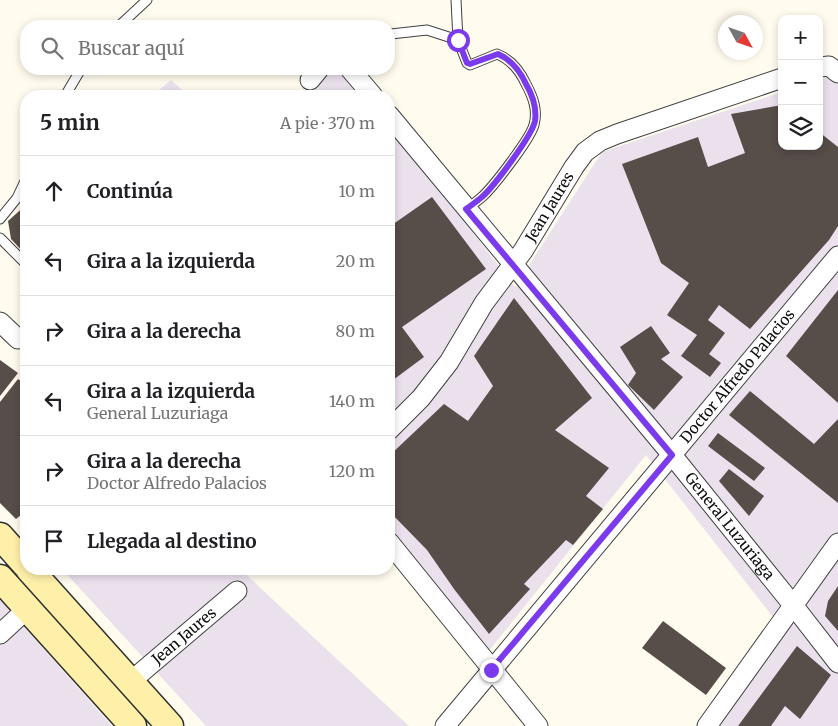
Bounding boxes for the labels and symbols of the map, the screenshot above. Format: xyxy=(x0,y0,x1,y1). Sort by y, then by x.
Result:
north arrow xyxy=(718,15,763,60)
route start xyxy=(447,29,470,52)
street label: Jean Jaures xyxy=(520,168,578,246)
street label: Doctor Alfredo Palacios xyxy=(676,305,799,447)
street label: General Luzuriaga xyxy=(681,468,779,584)
street label: Jean Jaures xyxy=(147,603,220,669)
route end xyxy=(480,659,503,682)

